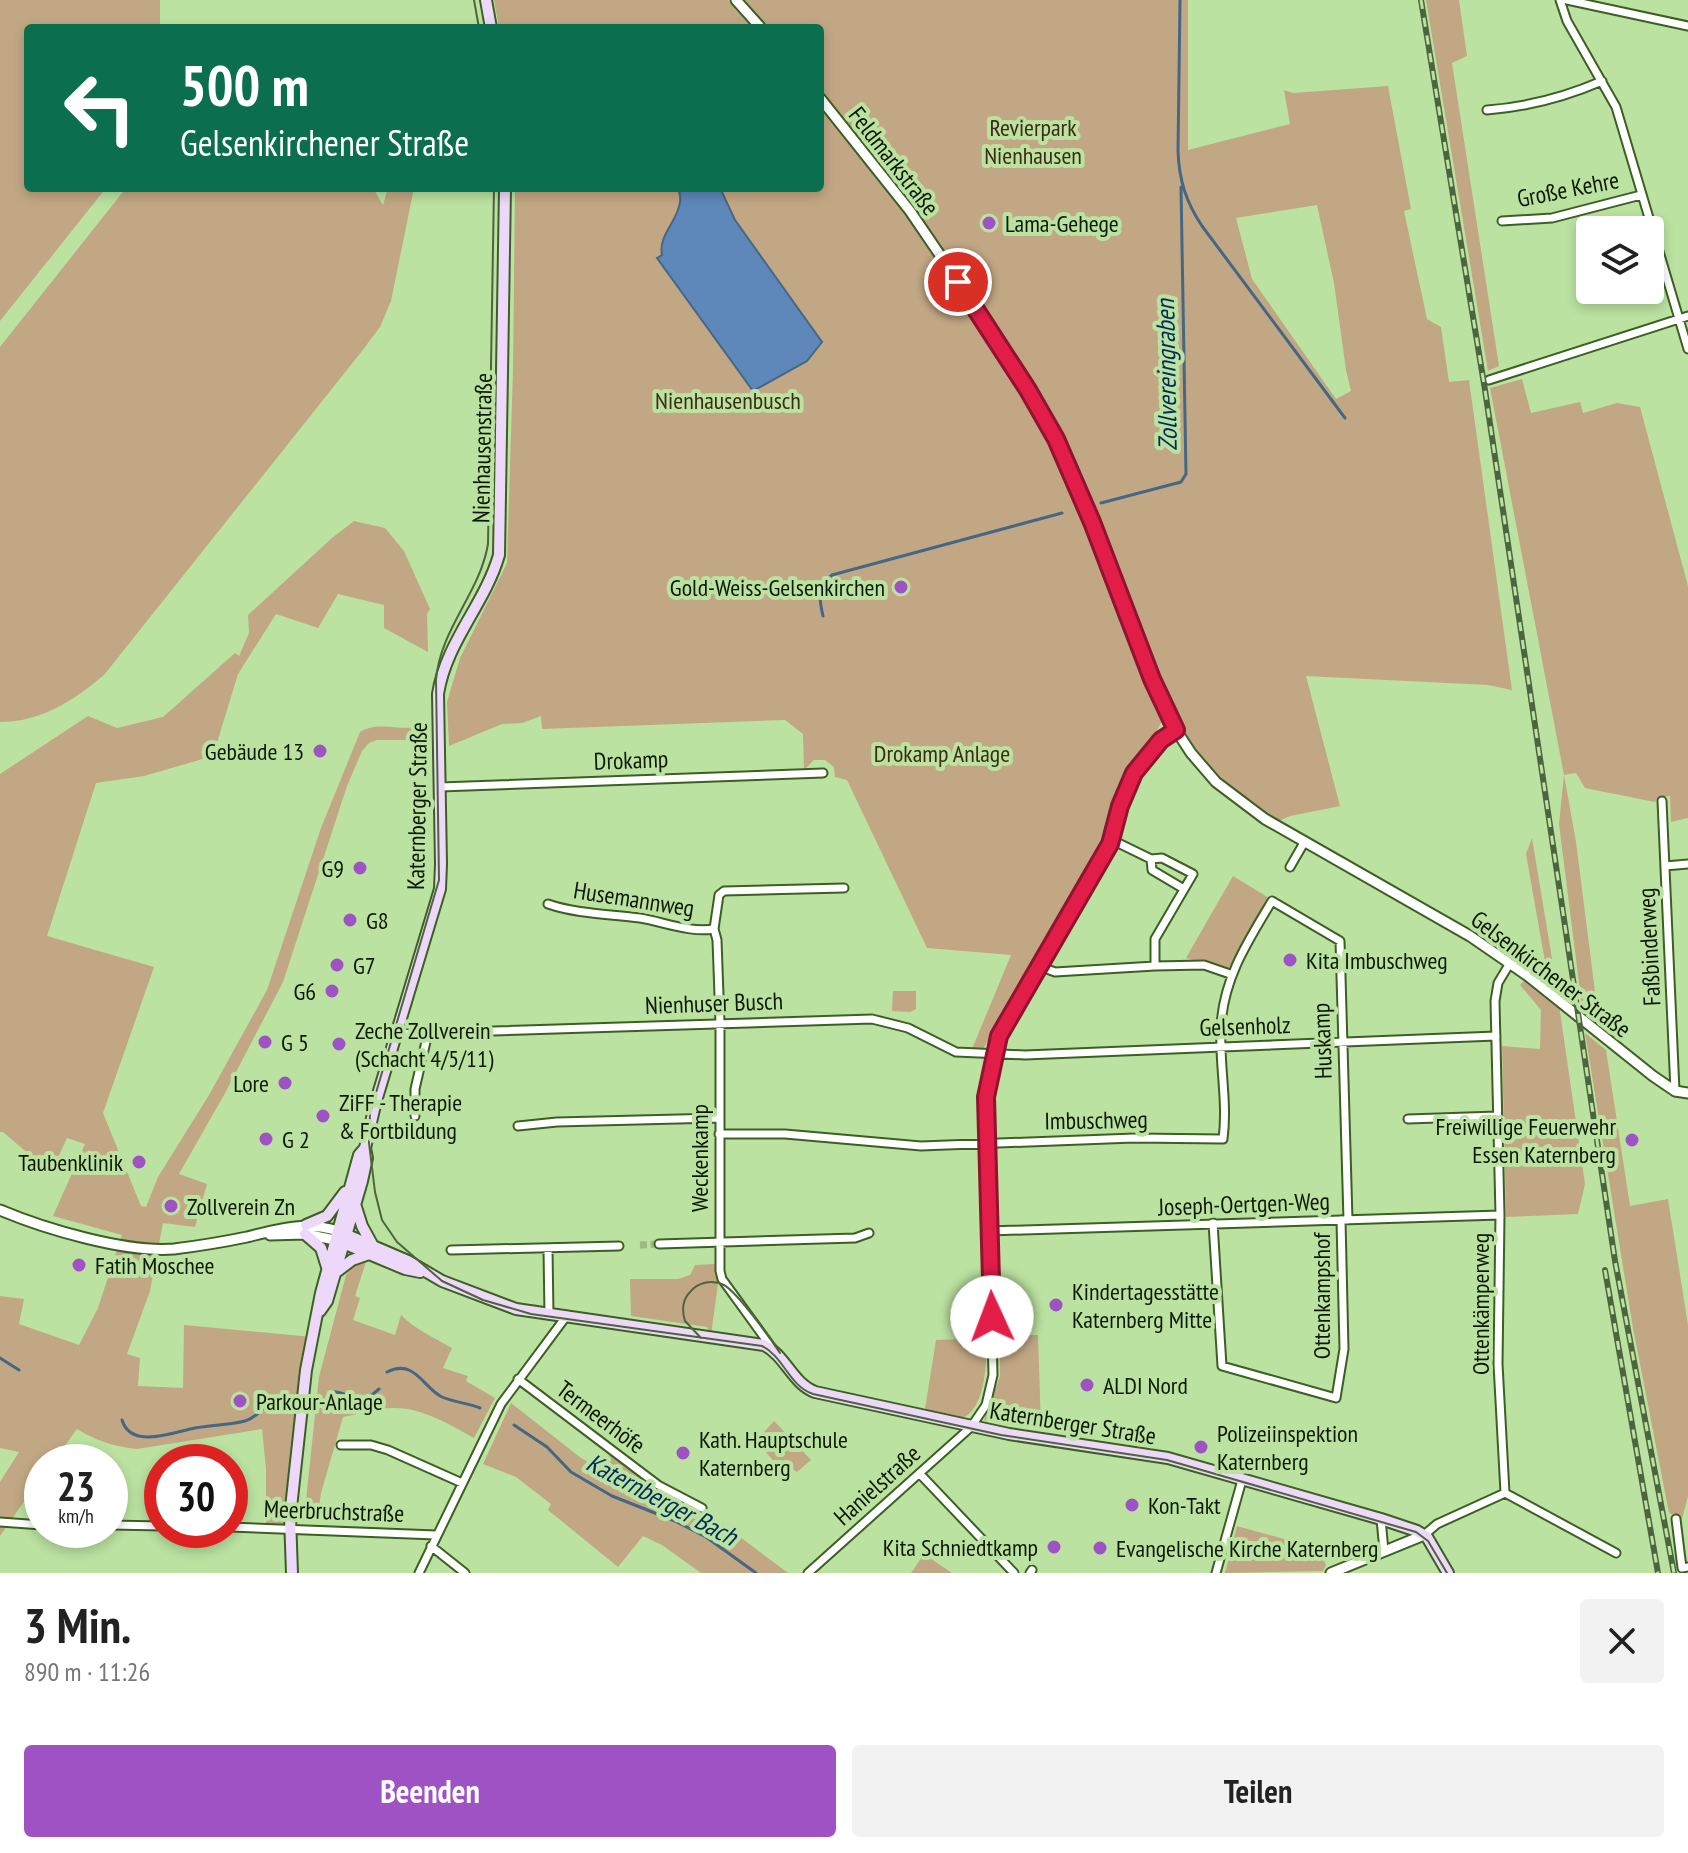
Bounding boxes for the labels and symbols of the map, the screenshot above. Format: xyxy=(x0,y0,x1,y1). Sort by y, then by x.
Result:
street label: Feldmarkstraße xyxy=(842,100,946,222)
park label: Revierpark Nienhausen xyxy=(984,112,1082,171)
street label: Große Kehre xyxy=(1514,164,1622,214)
place label: Lama-Gehege xyxy=(1005,208,1119,239)
marker: Lama-Gehege xyxy=(980,214,998,232)
pin xyxy=(924,248,992,316)
water label: Zollvereingraben xyxy=(1148,297,1184,451)
street label: Nienhausenstraße xyxy=(465,373,499,523)
park label: Nienhausenbusch xyxy=(655,385,801,416)
place label: Gold-Weiss-Gelsenkirchen xyxy=(670,572,885,603)
marker: Gold-Weiss-Gelsenkirchen xyxy=(892,578,910,596)
street label: Katernberger Straße xyxy=(400,722,434,890)
place label: Gebäude 13 xyxy=(205,736,304,767)
park label: Drokamp Anlage xyxy=(874,738,1010,769)
marker: Gebäude 13 xyxy=(311,742,329,760)
street label: Drokamp xyxy=(593,743,669,777)
place label: G9 xyxy=(321,853,344,884)
marker: G9 xyxy=(351,859,369,877)
street label: Husemannweg xyxy=(572,874,696,924)
street label: Faßbinderweg xyxy=(1630,887,1668,1007)
street label: Gelsenkirchener Straße xyxy=(1465,904,1637,1044)
place label: G8 xyxy=(366,905,389,936)
marker: G8 xyxy=(341,911,359,929)
place label: Kita Imbuschweg xyxy=(1306,945,1448,976)
place label: G7 xyxy=(353,950,376,981)
marker: Kita Imbuschweg xyxy=(1281,951,1299,969)
marker: G7 xyxy=(328,956,346,974)
place label: G6 xyxy=(293,976,316,1007)
marker: G6 xyxy=(323,982,341,1000)
street label: Nienhuser Busch xyxy=(644,985,784,1021)
street label: Huskamp xyxy=(1305,1002,1339,1080)
street label: Gelsenholz xyxy=(1199,1009,1291,1043)
place label: Zeche Zollverein (Schacht 4/5/11) xyxy=(355,1015,494,1074)
place label: G 5 xyxy=(281,1027,309,1058)
marker: G 5 xyxy=(256,1033,274,1051)
marker: Zeche Zollverein (Schacht 4/5/11) xyxy=(330,1035,348,1053)
place label: Lore xyxy=(233,1068,269,1099)
marker: Lore xyxy=(276,1074,294,1092)
place label: ZiFF - Therapie & Fortbildung xyxy=(339,1087,462,1146)
street label: Weckenkamp xyxy=(684,1104,715,1212)
street label: Imbuschweg xyxy=(1044,1104,1148,1136)
marker: ZiFF - Therapie & Fortbildung xyxy=(314,1107,332,1125)
place label: Freiwillige Feuerwehr Essen Katernberg xyxy=(1436,1111,1616,1170)
place label: G 2 xyxy=(282,1124,310,1155)
marker: G 2 xyxy=(257,1130,275,1148)
marker: Freiwillige Feuerwehr Essen Katernberg xyxy=(1623,1131,1641,1149)
place label: Taubenklinik xyxy=(18,1147,124,1178)
marker: Taubenklinik xyxy=(130,1153,148,1171)
street label: Joseph-Oertgen-Weg xyxy=(1157,1186,1330,1223)
place label: Zollverein Zn xyxy=(187,1191,295,1222)
marker: Zollverein Zn xyxy=(162,1197,180,1215)
street label: Ottenkampshof xyxy=(1306,1232,1337,1359)
street label: Ottenkämperweg xyxy=(1465,1233,1496,1375)
place label: Fatih Moschee xyxy=(95,1250,214,1281)
marker: Fatih Moschee xyxy=(70,1256,88,1274)
position arrow xyxy=(950,1275,1034,1359)
place label: Kindertagesstätte Katernberg Mitte xyxy=(1072,1276,1219,1335)
marker: Kindertagesstätte Katernberg Mitte xyxy=(1047,1296,1065,1314)
place label: ALDI Nord xyxy=(1103,1370,1188,1401)
street label: Termeerhöfe xyxy=(550,1374,652,1460)
marker: ALDI Nord xyxy=(1078,1376,1096,1394)
place label: Parkour-Anlage xyxy=(256,1386,383,1417)
marker: Parkour-Anlage xyxy=(231,1392,249,1410)
street label: Katernberger Straße xyxy=(988,1395,1158,1451)
place label: Polizeiinspektion Katernberg xyxy=(1217,1418,1358,1477)
place label: Kath. Hauptschule Katernberg xyxy=(699,1424,848,1483)
street label: Hanielstraße xyxy=(827,1438,927,1532)
marker: Polizeiinspektion Katernberg xyxy=(1192,1438,1210,1456)
speed limit sign: 30 xyxy=(144,1444,248,1548)
marker: Kath. Hauptschule Katernberg xyxy=(674,1444,692,1462)
water label: Katernberger Bach xyxy=(581,1445,744,1553)
place label: Kon-Takt xyxy=(1148,1490,1221,1521)
street label: Meerbruchstraße xyxy=(263,1493,405,1529)
marker: Kon-Takt xyxy=(1123,1496,1141,1514)
place label: Kita Schniedtkamp xyxy=(883,1532,1038,1563)
place label: Evangelische Kirche Katernberg xyxy=(1116,1533,1378,1564)
marker: Kita Schniedtkamp xyxy=(1045,1538,1063,1556)
marker: Evangelische Kirche Katernberg xyxy=(1091,1539,1109,1557)

